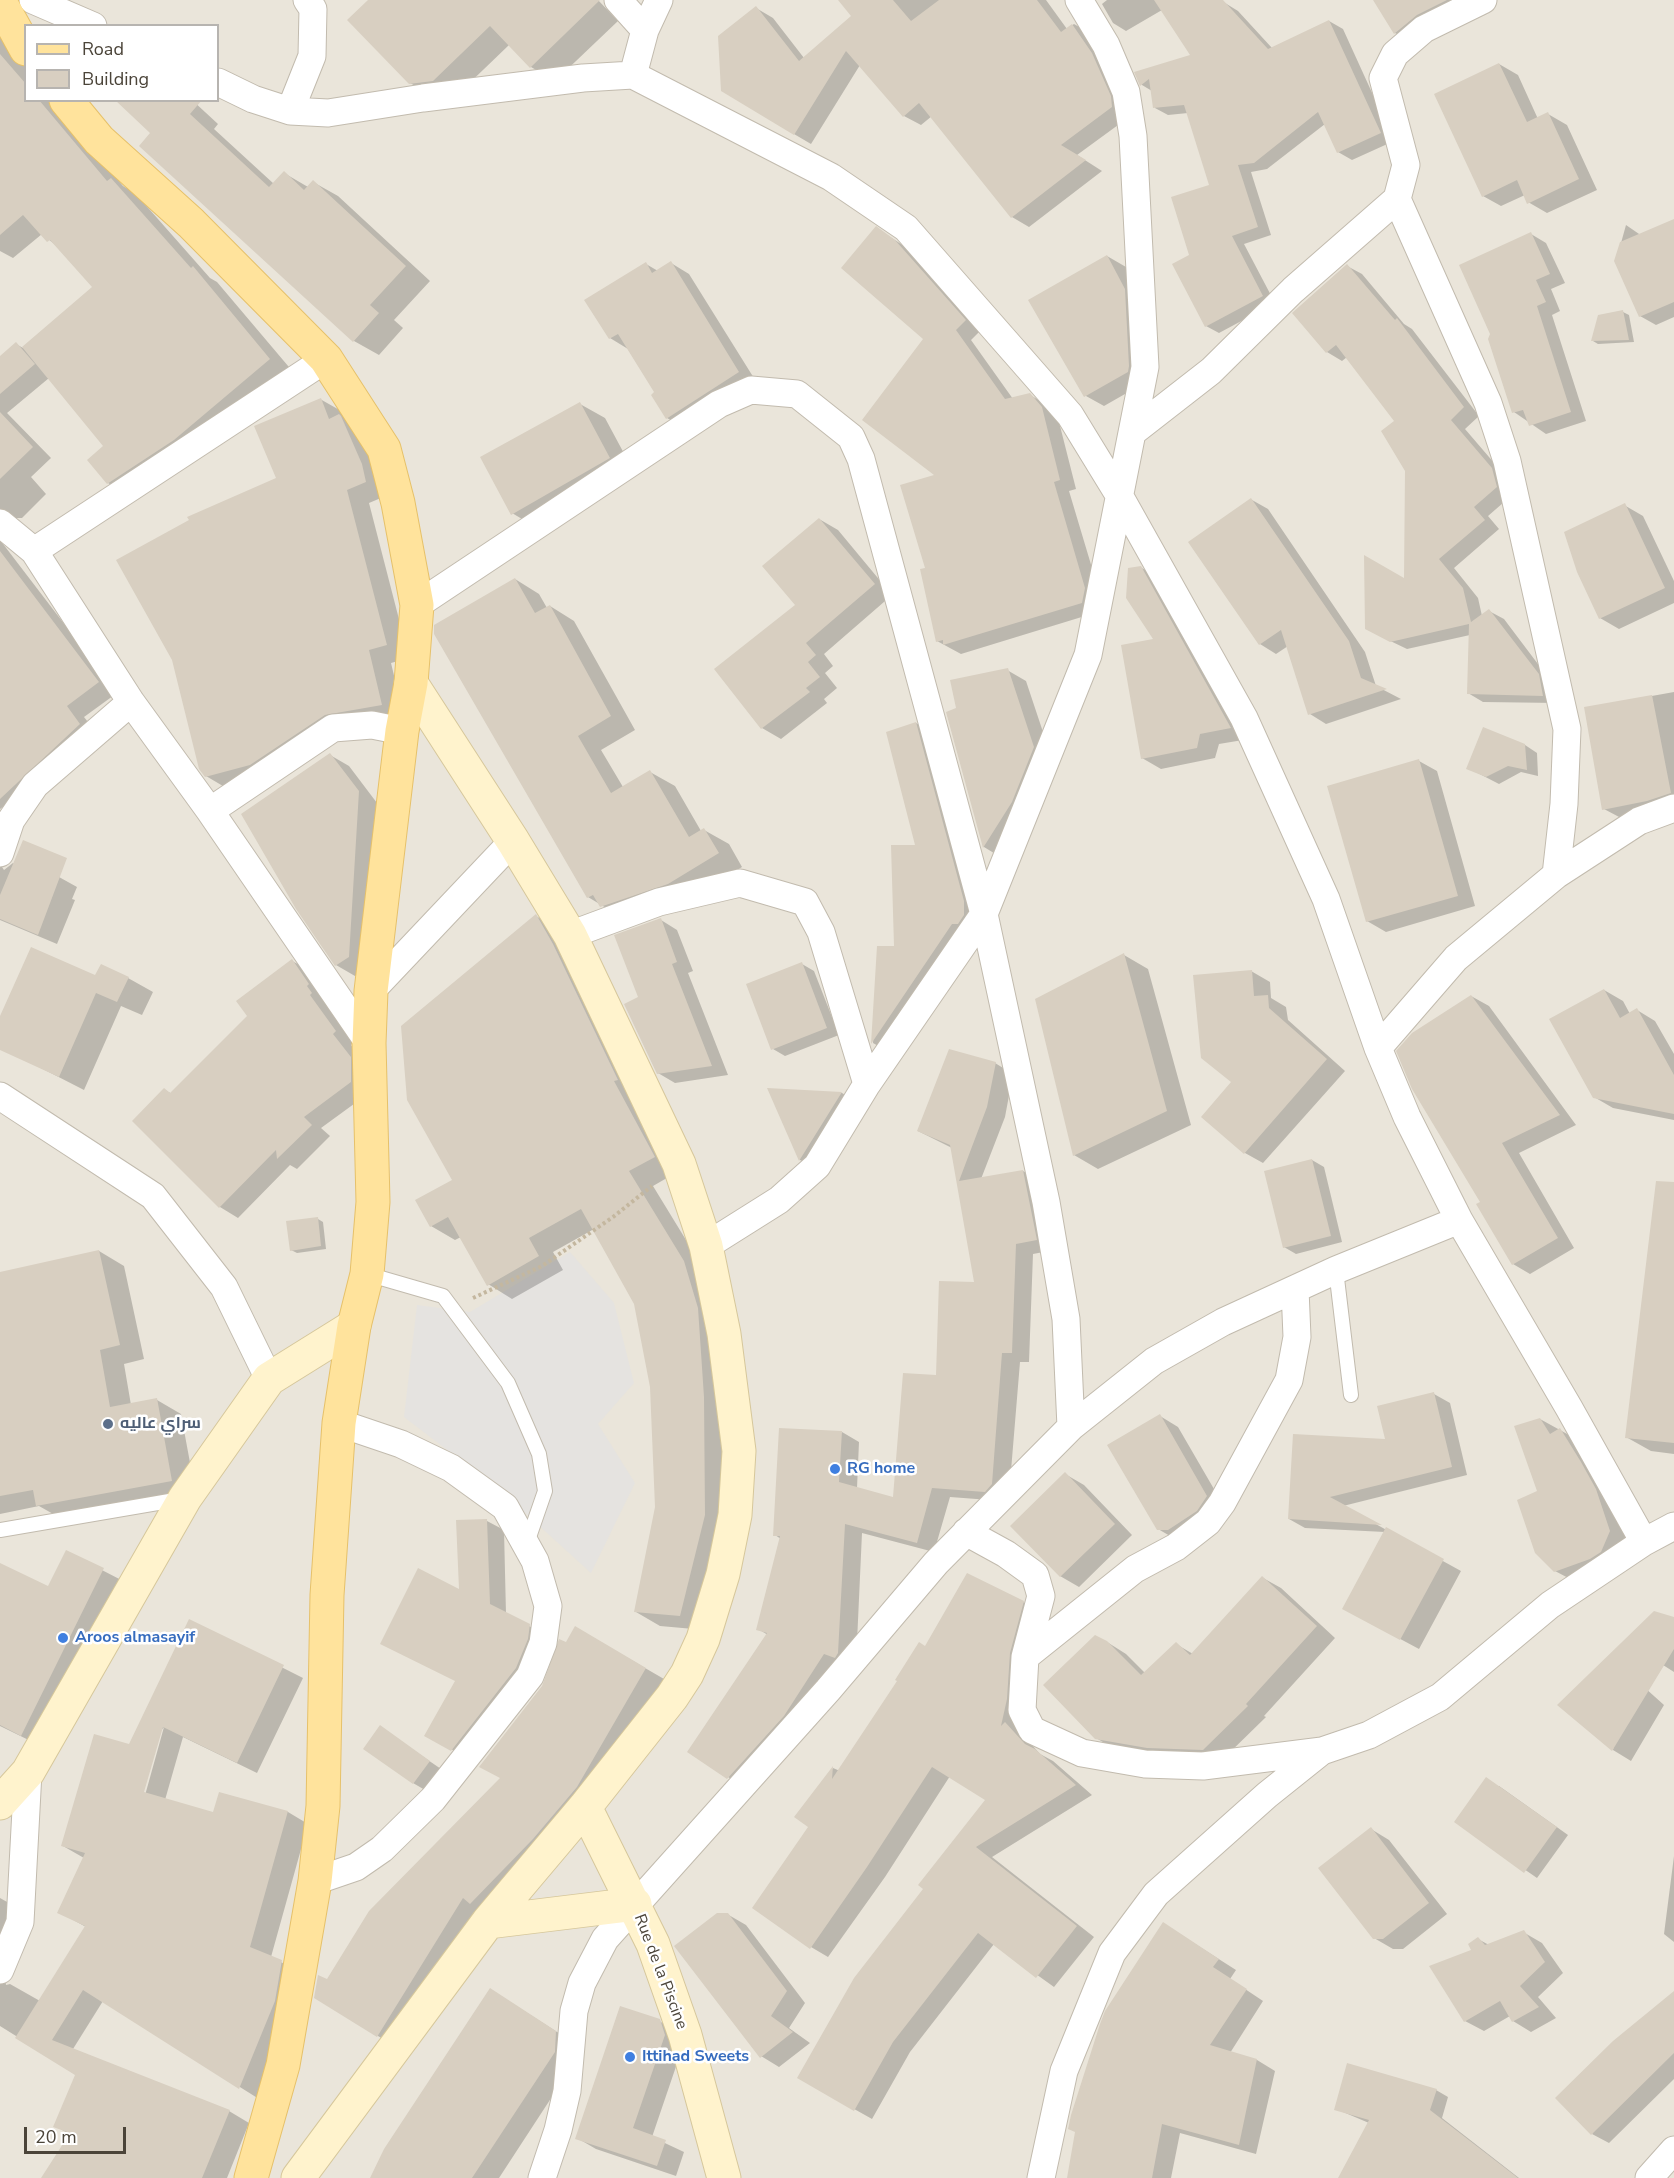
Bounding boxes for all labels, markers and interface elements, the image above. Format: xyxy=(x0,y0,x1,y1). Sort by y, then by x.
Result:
legend xyxy=(24,24,219,102)
text: Road xyxy=(82,37,124,61)
text: Building xyxy=(82,67,149,91)
place label: سراي عاليه xyxy=(120,1414,201,1434)
marker: سراي عاليه xyxy=(101,1417,115,1431)
place label: RG home xyxy=(847,1459,915,1479)
marker: RG home xyxy=(828,1462,842,1476)
place label: Aroos almasayif xyxy=(75,1628,195,1648)
marker: Aroos almasayif xyxy=(56,1631,70,1645)
street label: Rue de la Piscine xyxy=(629,1912,691,2032)
place label: Ittihad Sweets xyxy=(642,2047,749,2067)
marker: Ittihad Sweets xyxy=(623,2050,637,2064)
scale bar xyxy=(27,2115,129,2153)
text: 20 m xyxy=(35,2125,77,2149)

